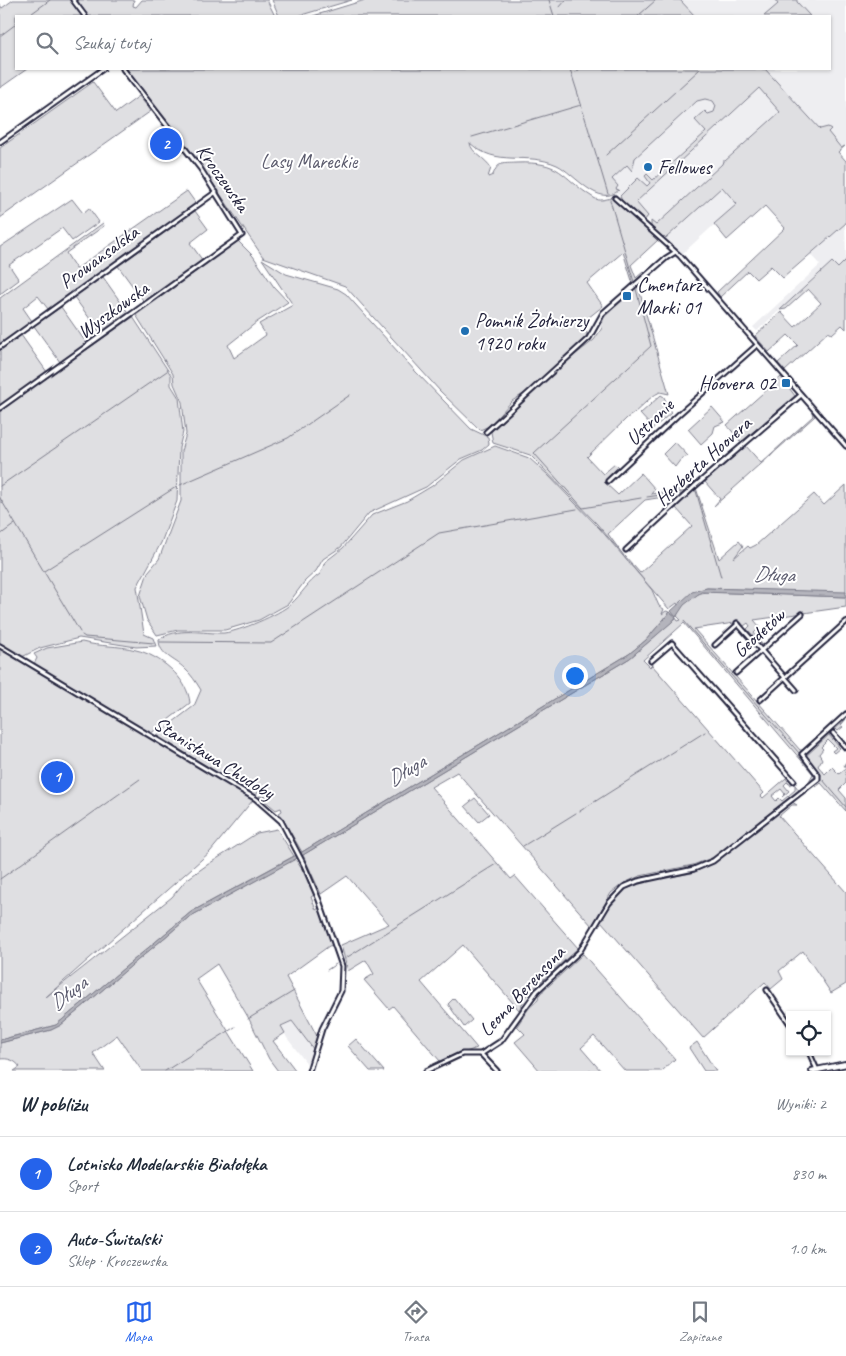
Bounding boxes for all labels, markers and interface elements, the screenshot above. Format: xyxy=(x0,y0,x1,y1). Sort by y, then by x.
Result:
search box xyxy=(15,15,831,70)
icon: search xyxy=(33,29,61,57)
text: Szukaj tutaj xyxy=(73,31,150,55)
pin: 2 xyxy=(150,125,182,163)
street label: Kroczewska xyxy=(191,139,256,218)
park label: Lasy Mareckie xyxy=(261,149,359,174)
place label: Fellowes xyxy=(658,155,713,180)
marker: Fellowes xyxy=(642,161,654,173)
street label: Prowansalska xyxy=(54,219,145,294)
place label: Cmentarz Marki 01 xyxy=(637,272,703,320)
street label: Wyszkowska xyxy=(73,275,155,344)
marker: Cmentarz Marki 01 xyxy=(621,290,633,302)
place label: Pomnik Żołnierzy 1920 roku xyxy=(475,308,591,356)
marker: Pomnik Żołnierzy 1920 roku xyxy=(459,325,471,337)
place label: Hoovera 02 xyxy=(699,371,778,396)
marker: Hoovera 02 xyxy=(780,377,792,389)
street label: Ustronie xyxy=(621,392,680,451)
street label: Herberta Hoovera xyxy=(650,410,757,511)
water label: Długa xyxy=(753,560,797,588)
street label: Geodetów xyxy=(728,602,792,663)
your location xyxy=(562,663,588,689)
street label: Stanisława Chudoby xyxy=(149,711,280,806)
water label: Długa xyxy=(382,747,432,792)
pin: 1 xyxy=(41,758,73,796)
street label: Leona Berensona xyxy=(474,939,571,1042)
water label: Długa xyxy=(44,969,94,1016)
map controls xyxy=(786,1011,831,1056)
button: locate xyxy=(786,1011,831,1056)
text: W pobliżu xyxy=(20,1091,87,1117)
text: Wyniki: 2 xyxy=(775,1094,826,1114)
text: Lotnisko Modelarskie Białołęka xyxy=(67,1152,267,1176)
text: 1 xyxy=(32,1164,40,1184)
text: 830 m xyxy=(792,1164,826,1184)
text: Sport xyxy=(67,1176,98,1196)
text: Auto-Świtalski xyxy=(67,1227,161,1251)
text: 2 xyxy=(32,1239,40,1259)
text: 1.0 km xyxy=(789,1239,826,1259)
text: Sklep · Kroczewska xyxy=(67,1251,167,1271)
tab: Mapa xyxy=(125,1298,153,1345)
tab: Trasa xyxy=(402,1298,430,1345)
tab: Zapisane xyxy=(679,1298,721,1345)

